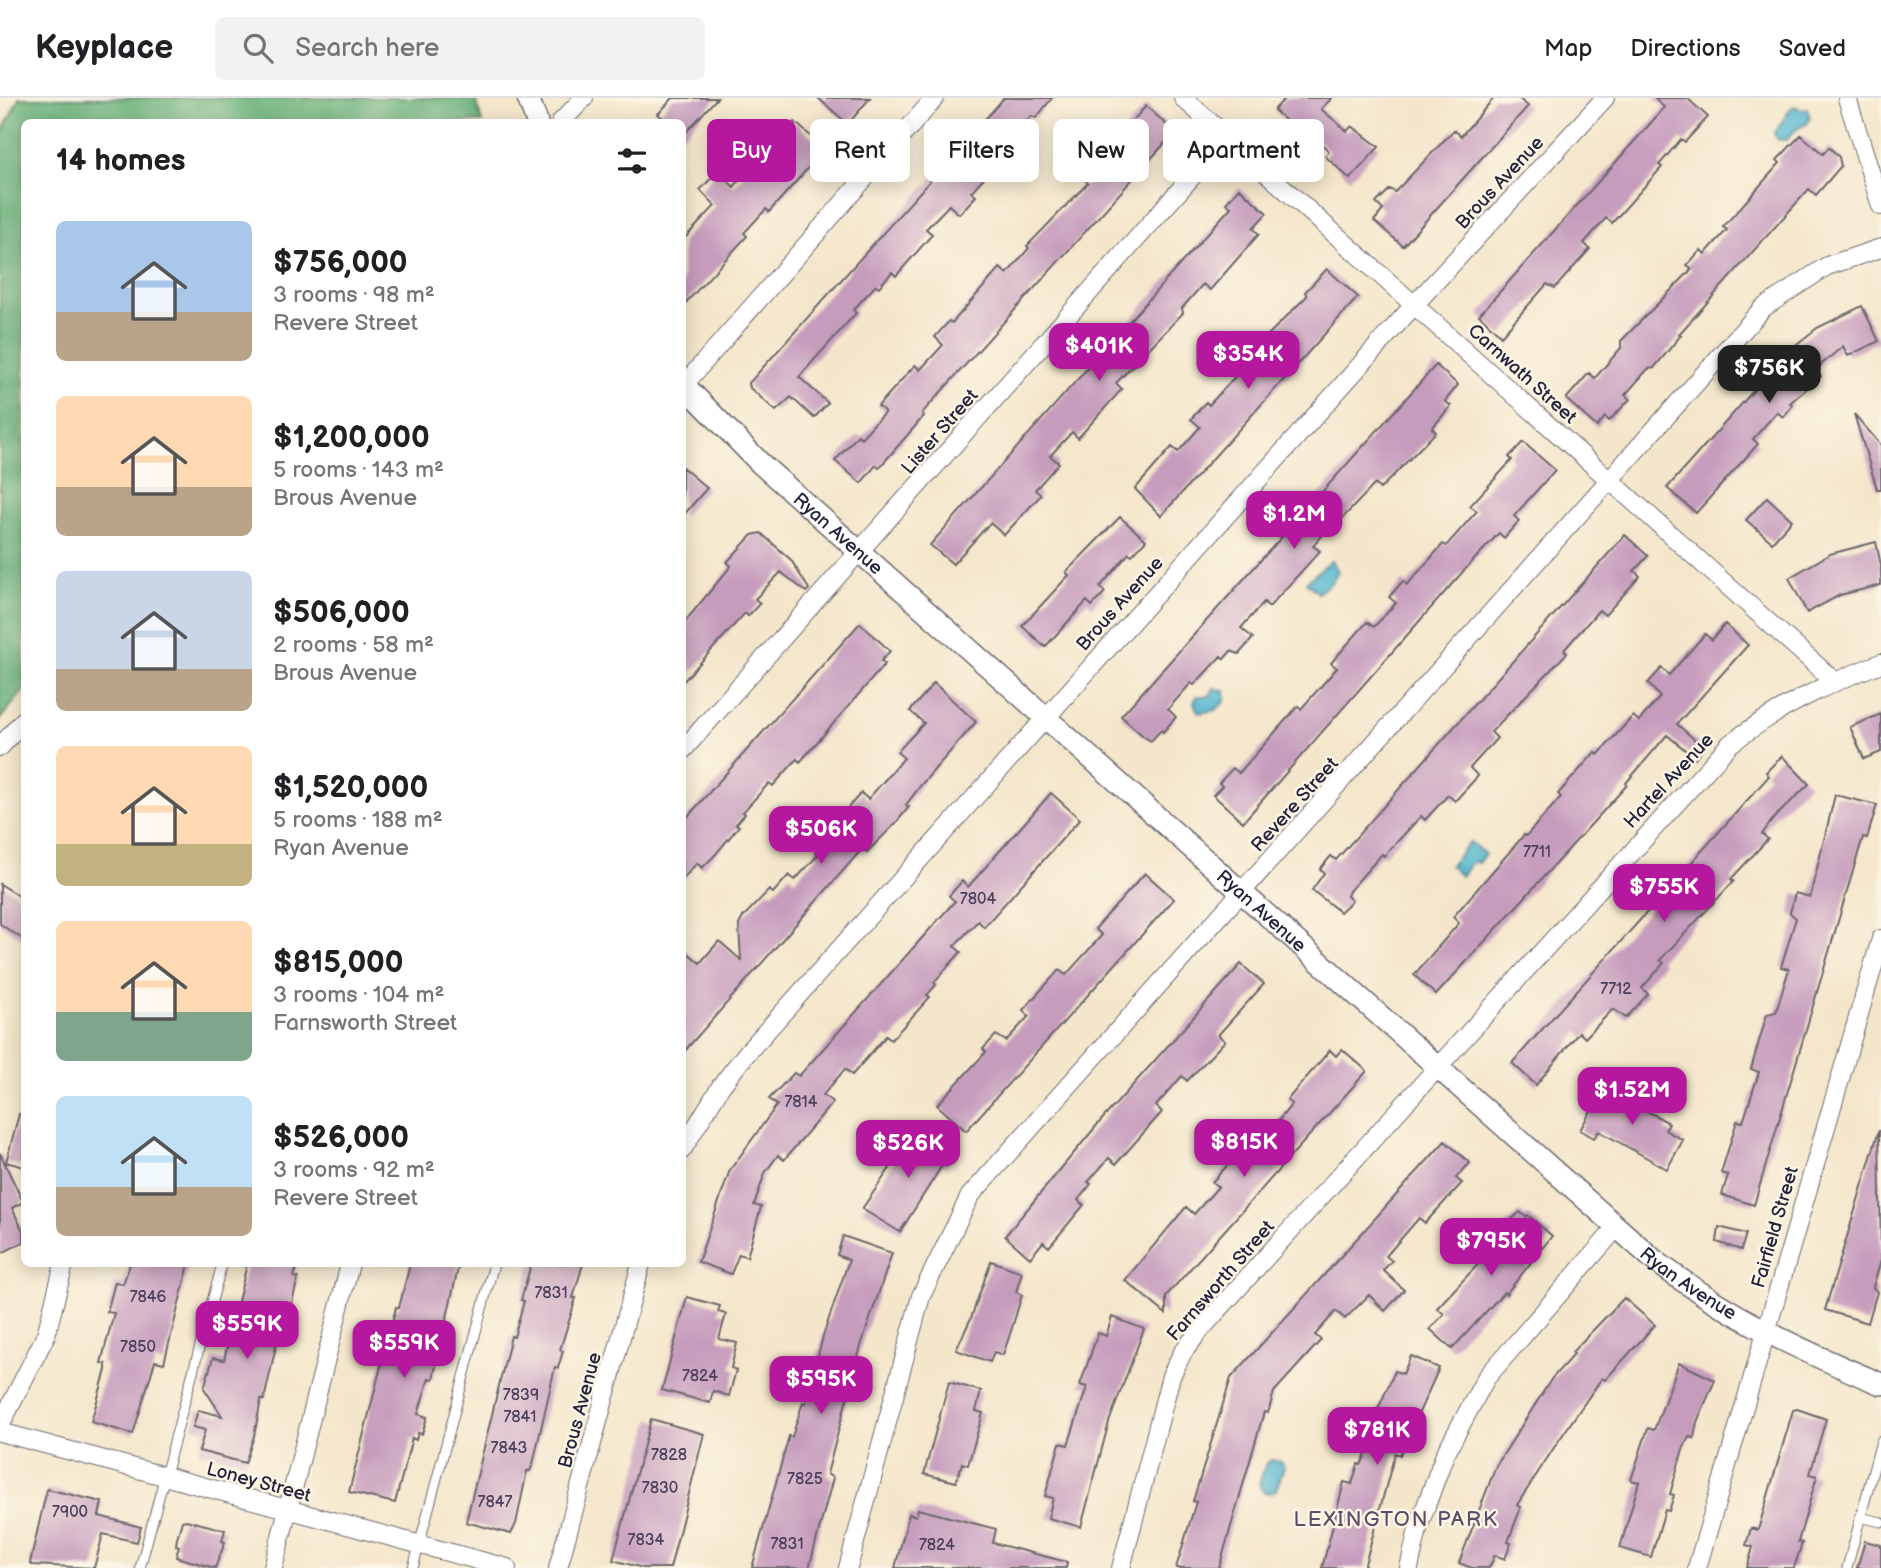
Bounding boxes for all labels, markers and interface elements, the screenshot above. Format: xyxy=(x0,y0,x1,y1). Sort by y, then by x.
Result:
search box xyxy=(215,17,705,80)
text: Keyplace xyxy=(35,28,173,68)
icon: search xyxy=(239,29,277,67)
text: Search here xyxy=(295,33,439,64)
text: Map xyxy=(1544,34,1592,63)
text: Directions xyxy=(1630,34,1741,63)
text: Saved xyxy=(1779,34,1846,63)
chip: Buy xyxy=(707,119,796,182)
chip: Rent xyxy=(810,119,910,182)
chip: Filters xyxy=(924,119,1039,182)
chip: New xyxy=(1053,119,1149,182)
chip: Apartment xyxy=(1163,119,1324,182)
street label: Brous Avenue xyxy=(1451,132,1549,234)
icon: filters xyxy=(613,142,651,180)
text: 14 homes xyxy=(56,143,185,179)
text: $756,000 xyxy=(273,245,408,281)
icon: home xyxy=(112,249,196,333)
text: 3 rooms · 98 m² xyxy=(273,281,435,309)
text: Revere Street xyxy=(273,309,418,337)
street label: Carnwath Street xyxy=(1463,319,1581,429)
pin: $401K xyxy=(1050,324,1148,383)
pin: $354K xyxy=(1199,331,1297,391)
text: $401K xyxy=(1065,332,1133,360)
text: $354K xyxy=(1212,340,1284,368)
pin: $756K xyxy=(1720,345,1818,405)
text: $756K xyxy=(1734,354,1804,382)
street label: Lister Street xyxy=(897,385,983,479)
text: $1,200,000 xyxy=(273,420,430,456)
icon: home xyxy=(112,424,196,508)
text: 5 rooms · 143 m² xyxy=(273,456,444,484)
text: Brous Avenue xyxy=(273,484,417,512)
street label: Ryan Avenue xyxy=(788,488,887,580)
pin: $1.2M xyxy=(1245,491,1343,551)
text: $1.2M xyxy=(1262,500,1326,528)
street label: Brous Avenue xyxy=(1072,552,1168,656)
text: $506,000 xyxy=(273,595,410,631)
icon: home xyxy=(112,599,196,683)
text: 2 rooms · 58 m² xyxy=(273,631,434,659)
text: Brous Avenue xyxy=(273,659,417,687)
street label: Hartel Avenue xyxy=(1619,729,1719,833)
street label: Revere Street xyxy=(1247,753,1344,857)
text: $1,520,000 xyxy=(273,770,428,806)
icon: home xyxy=(112,774,196,858)
text: 5 rooms · 188 m² xyxy=(273,806,443,834)
pin: $506K xyxy=(772,806,870,866)
text: $506K xyxy=(785,815,857,843)
text: Ryan Avenue xyxy=(273,834,409,862)
house number: 7711 xyxy=(1523,843,1551,862)
pin: $755K xyxy=(1615,864,1713,924)
street label: Ryan Avenue xyxy=(1211,866,1310,957)
text: $755K xyxy=(1629,873,1699,901)
house number: 7804 xyxy=(960,890,996,909)
text: $815,000 xyxy=(273,945,403,981)
icon: home xyxy=(112,949,196,1033)
house number: 7712 xyxy=(1600,980,1632,999)
text: 3 rooms · 104 m² xyxy=(273,981,444,1009)
text: Farnsworth Street xyxy=(273,1009,457,1037)
pin: $1.52M xyxy=(1575,1068,1689,1127)
text: $1.52M xyxy=(1594,1076,1670,1104)
house number: 7814 xyxy=(784,1093,818,1112)
pin: $815K xyxy=(1195,1119,1293,1179)
text: $526,000 xyxy=(273,1120,409,1156)
pin: $526K xyxy=(859,1121,957,1180)
icon: home xyxy=(112,1124,196,1208)
text: $815K xyxy=(1210,1128,1278,1156)
text: $526K xyxy=(872,1129,944,1157)
text: 3 rooms · 92 m² xyxy=(273,1156,435,1184)
street label: Fairfield Street xyxy=(1747,1164,1804,1291)
text: Revere Street xyxy=(273,1184,418,1212)
street label: Farnsworth Street xyxy=(1163,1216,1280,1346)
pin: $795K xyxy=(1442,1218,1540,1278)
text: $795K xyxy=(1456,1227,1526,1255)
street label: Ryan Avenue xyxy=(1634,1243,1740,1326)
house number: 7831 xyxy=(534,1284,568,1303)
house number: 7846 xyxy=(130,1288,167,1307)
pin: $559K xyxy=(198,1302,296,1361)
text: $559K xyxy=(212,1310,282,1338)
pin: $559K xyxy=(355,1320,453,1380)
text: $559K xyxy=(369,1329,439,1357)
house number: 7850 xyxy=(120,1338,156,1357)
street label: Brous Avenue xyxy=(554,1350,607,1471)
pin: $595K xyxy=(772,1356,870,1416)
text: $595K xyxy=(786,1365,856,1393)
house number: 7824 xyxy=(682,1367,718,1386)
house number: 7839 xyxy=(503,1386,539,1405)
house number: 7841 xyxy=(503,1408,537,1427)
pin: $781K xyxy=(1328,1408,1426,1467)
text: $781K xyxy=(1344,1416,1411,1444)
house number: 7843 xyxy=(491,1439,528,1458)
house number: 7828 xyxy=(651,1446,687,1465)
street label: Loney Street xyxy=(204,1457,314,1507)
house number: 7825 xyxy=(787,1470,823,1489)
house number: 7830 xyxy=(642,1479,678,1498)
house number: 7847 xyxy=(478,1493,513,1512)
house number: 7900 xyxy=(52,1503,88,1522)
district label: LEXINGTON PARK xyxy=(1294,1507,1498,1532)
house number: 7834 xyxy=(628,1531,665,1550)
house number: 7831 xyxy=(770,1535,804,1554)
house number: 7824 xyxy=(919,1536,955,1555)

